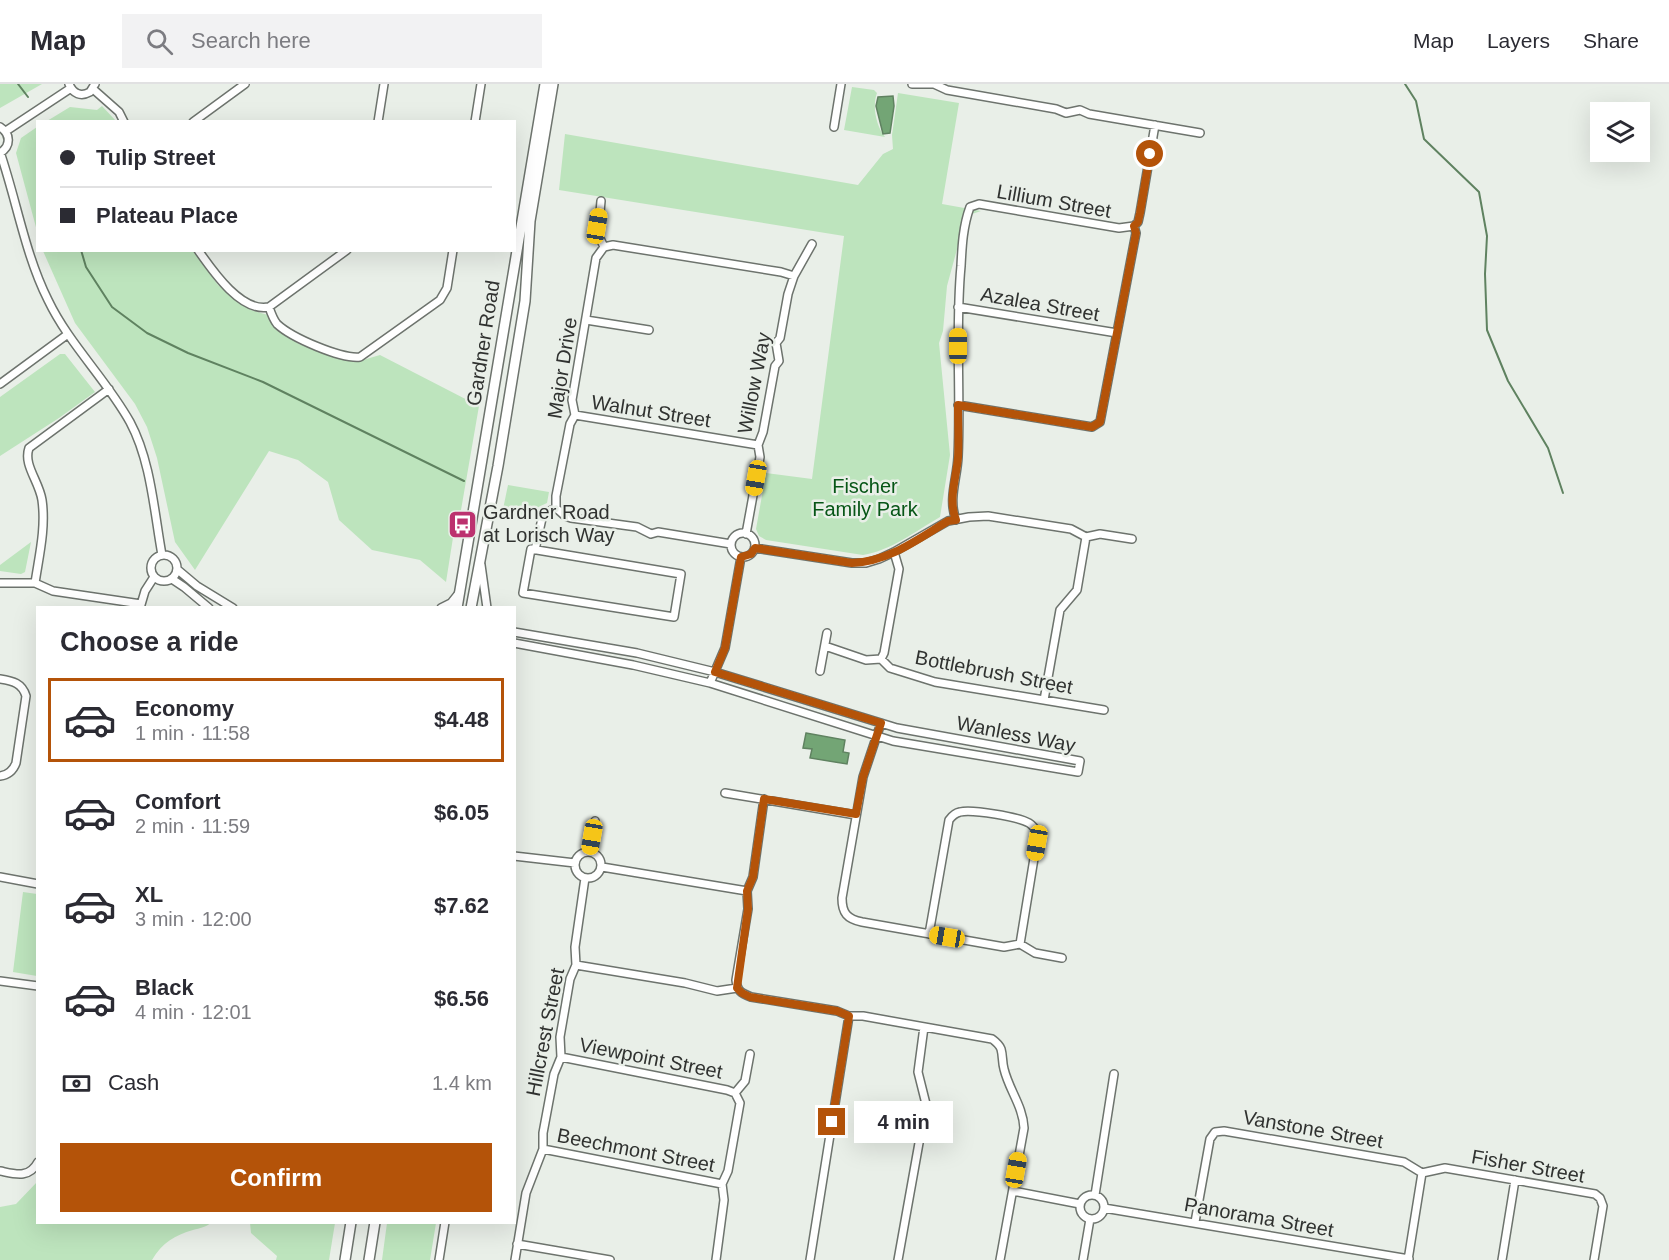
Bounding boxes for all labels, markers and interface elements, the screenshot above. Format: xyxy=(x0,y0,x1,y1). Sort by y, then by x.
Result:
search box xyxy=(122,14,542,68)
text: Map xyxy=(30,25,86,56)
icon: search xyxy=(143,25,176,58)
text: Search here xyxy=(191,28,311,53)
text: Map xyxy=(1413,29,1454,52)
text: Layers xyxy=(1487,29,1550,52)
text: Share xyxy=(1583,29,1639,52)
map controls xyxy=(1590,102,1650,162)
button: layers xyxy=(1590,102,1650,162)
route start xyxy=(1136,140,1163,167)
text: Tulip Street xyxy=(96,145,215,170)
street label: Lillium Street xyxy=(995,180,1113,222)
text: Plateau Place xyxy=(96,203,238,228)
car xyxy=(585,207,609,245)
street label: Gardner Road xyxy=(462,279,504,407)
street label: Azalea Street xyxy=(979,283,1101,325)
street label: Major Drive xyxy=(543,316,581,420)
car xyxy=(949,328,967,364)
street label: Willow Way xyxy=(733,331,775,435)
street label: Walnut Street xyxy=(590,391,713,431)
car xyxy=(744,459,768,497)
park label: Fischer Family Park xyxy=(812,475,919,520)
place label: Gardner Road at Lorisch Way xyxy=(483,501,615,546)
bus stop icon: Gardner Road at Lorisch Way xyxy=(446,508,478,540)
text: Choose a ride xyxy=(60,627,239,657)
street label: Bottlebrush Street xyxy=(913,646,1075,698)
icon: car xyxy=(63,693,117,747)
text: Economy xyxy=(135,696,234,721)
text: $4.48 xyxy=(434,707,489,732)
street label: Wanless Way xyxy=(955,712,1077,756)
text: 1 min · 11:58 xyxy=(135,722,250,744)
icon: car xyxy=(63,786,117,840)
text: Comfort xyxy=(135,789,221,814)
text: $6.05 xyxy=(434,800,489,825)
text: 2 min · 11:59 xyxy=(135,815,250,837)
car xyxy=(580,818,604,856)
car xyxy=(1025,824,1049,862)
icon: car xyxy=(63,879,117,933)
text: XL xyxy=(135,882,163,907)
text: $7.62 xyxy=(434,893,489,918)
text: 3 min · 12:00 xyxy=(135,908,252,930)
car xyxy=(928,925,966,949)
street label: Hillcrest Street xyxy=(522,966,568,1098)
icon: car xyxy=(63,972,117,1026)
text: Black xyxy=(135,975,194,1000)
text: $6.56 xyxy=(434,986,489,1011)
text: 4 min · 12:01 xyxy=(135,1001,252,1023)
street label: Viewpoint Street xyxy=(578,1033,725,1083)
icon: cash xyxy=(60,1067,93,1100)
text: Cash xyxy=(108,1070,159,1095)
text: 1.4 km xyxy=(432,1072,492,1094)
callout: 4 min xyxy=(853,1101,952,1143)
street label: Vanstone Street xyxy=(1241,1106,1385,1152)
route end xyxy=(818,1108,845,1135)
text: 4 min xyxy=(877,1111,930,1133)
street label: Beechmont Street xyxy=(555,1124,717,1176)
button: Confirm xyxy=(60,1143,492,1212)
street label: Fisher Street xyxy=(1470,1145,1587,1187)
car xyxy=(1004,1151,1028,1189)
street label: Panorama Street xyxy=(1183,1193,1336,1241)

